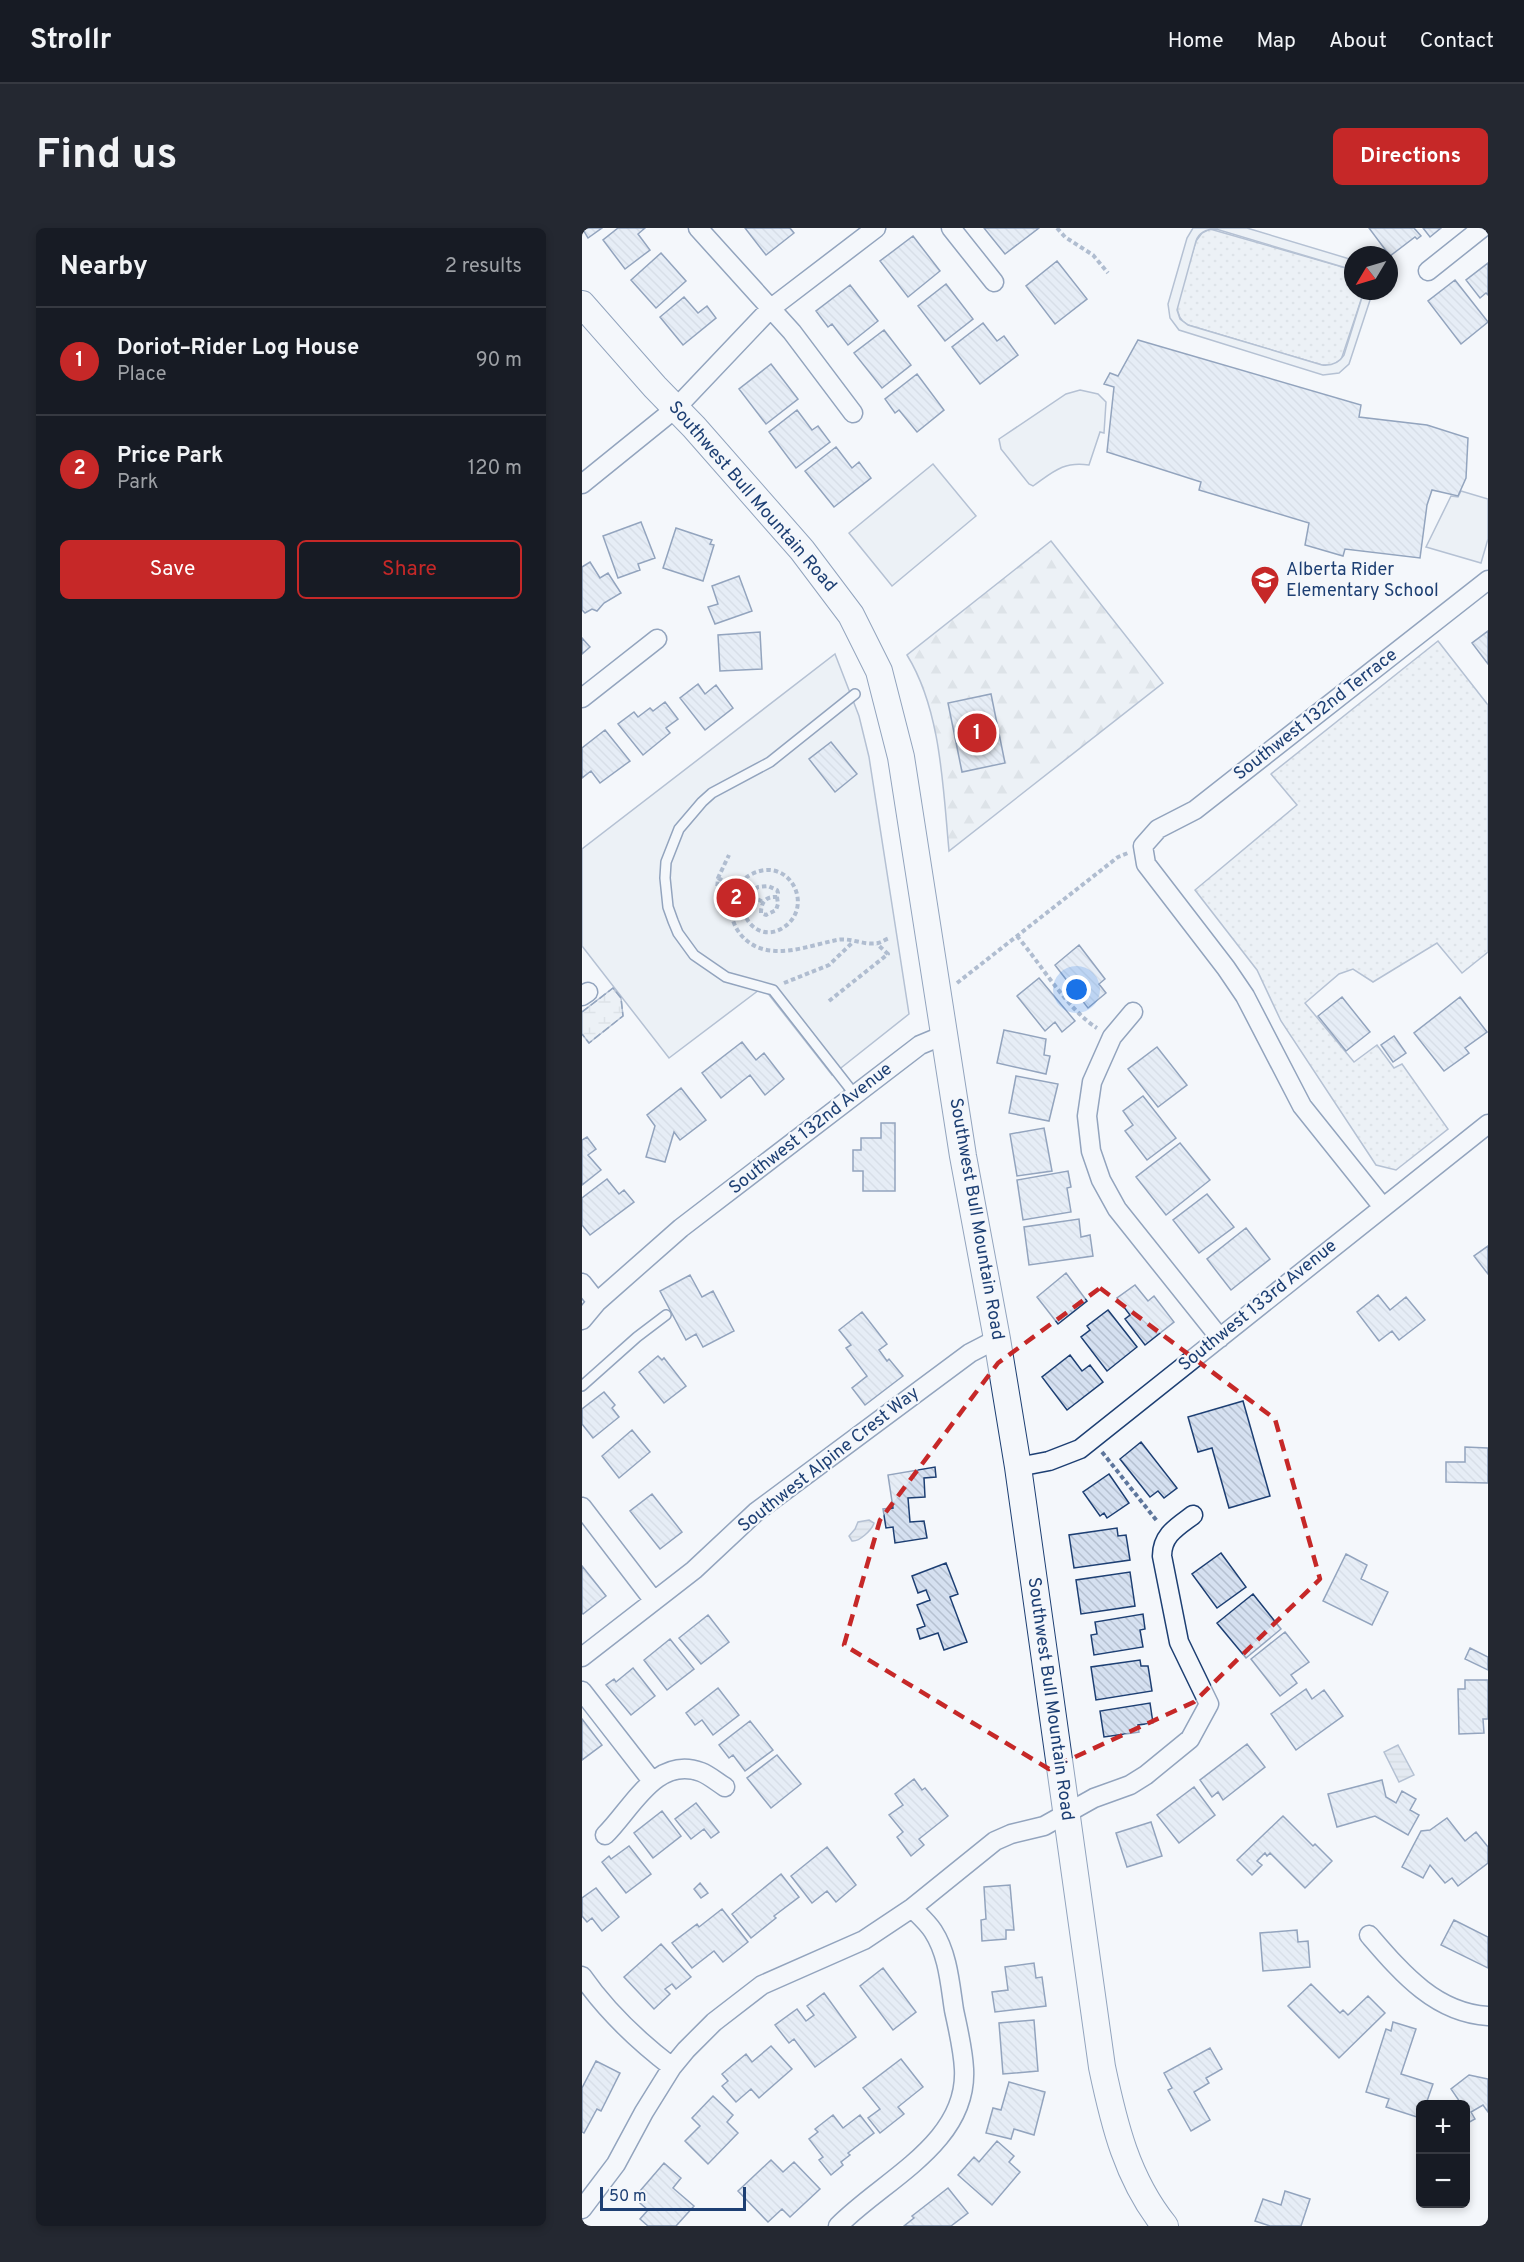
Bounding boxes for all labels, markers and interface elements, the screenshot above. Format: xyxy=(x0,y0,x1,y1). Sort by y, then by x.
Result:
text: Strollr xyxy=(30,23,112,59)
text: Home xyxy=(1168,28,1224,55)
text: Map xyxy=(1257,28,1296,55)
text: About xyxy=(1329,28,1387,55)
text: Contact xyxy=(1420,28,1494,55)
button: Directions xyxy=(1333,128,1488,185)
text: Find us xyxy=(36,130,177,183)
north arrow xyxy=(1344,246,1398,300)
text: Nearby xyxy=(60,251,148,284)
text: 2 results xyxy=(445,254,522,280)
text: Doriot–Rider Log House xyxy=(117,335,359,362)
text: 1 xyxy=(76,348,84,374)
text: 90 m xyxy=(476,348,522,374)
text: Place xyxy=(117,362,167,388)
street label: Southwest Bull Mountain Road xyxy=(663,397,841,597)
text: Price Park xyxy=(117,443,223,470)
text: 2 xyxy=(73,456,86,482)
text: 120 m xyxy=(468,456,522,482)
text: Park xyxy=(117,470,158,496)
button: Save xyxy=(60,540,285,599)
button: Share xyxy=(297,540,522,599)
place label: Alberta Rider Elementary School xyxy=(1286,559,1439,603)
school or university icon: Alberta Rider Elementary School xyxy=(1249,564,1281,606)
street label: Southwest 132nd Terrace xyxy=(1229,644,1403,786)
pin: 1 xyxy=(958,710,996,756)
pin: 2 xyxy=(716,876,756,920)
your location xyxy=(1062,975,1091,1004)
street label: Southwest 132nd Avenue xyxy=(725,1058,897,1200)
street label: Southwest Bull Mountain Road xyxy=(943,1096,1009,1342)
street label: Southwest 133rd Avenue xyxy=(1174,1235,1342,1377)
street label: Southwest Alpine Crest Way xyxy=(734,1382,924,1538)
street label: Southwest Bull Mountain Road xyxy=(1022,1576,1078,1822)
map controls xyxy=(1416,2100,1470,2208)
button: + xyxy=(1416,2100,1470,2154)
button: − xyxy=(1416,2154,1470,2208)
scale bar xyxy=(600,2184,746,2212)
text: 50 m xyxy=(609,2187,647,2207)

